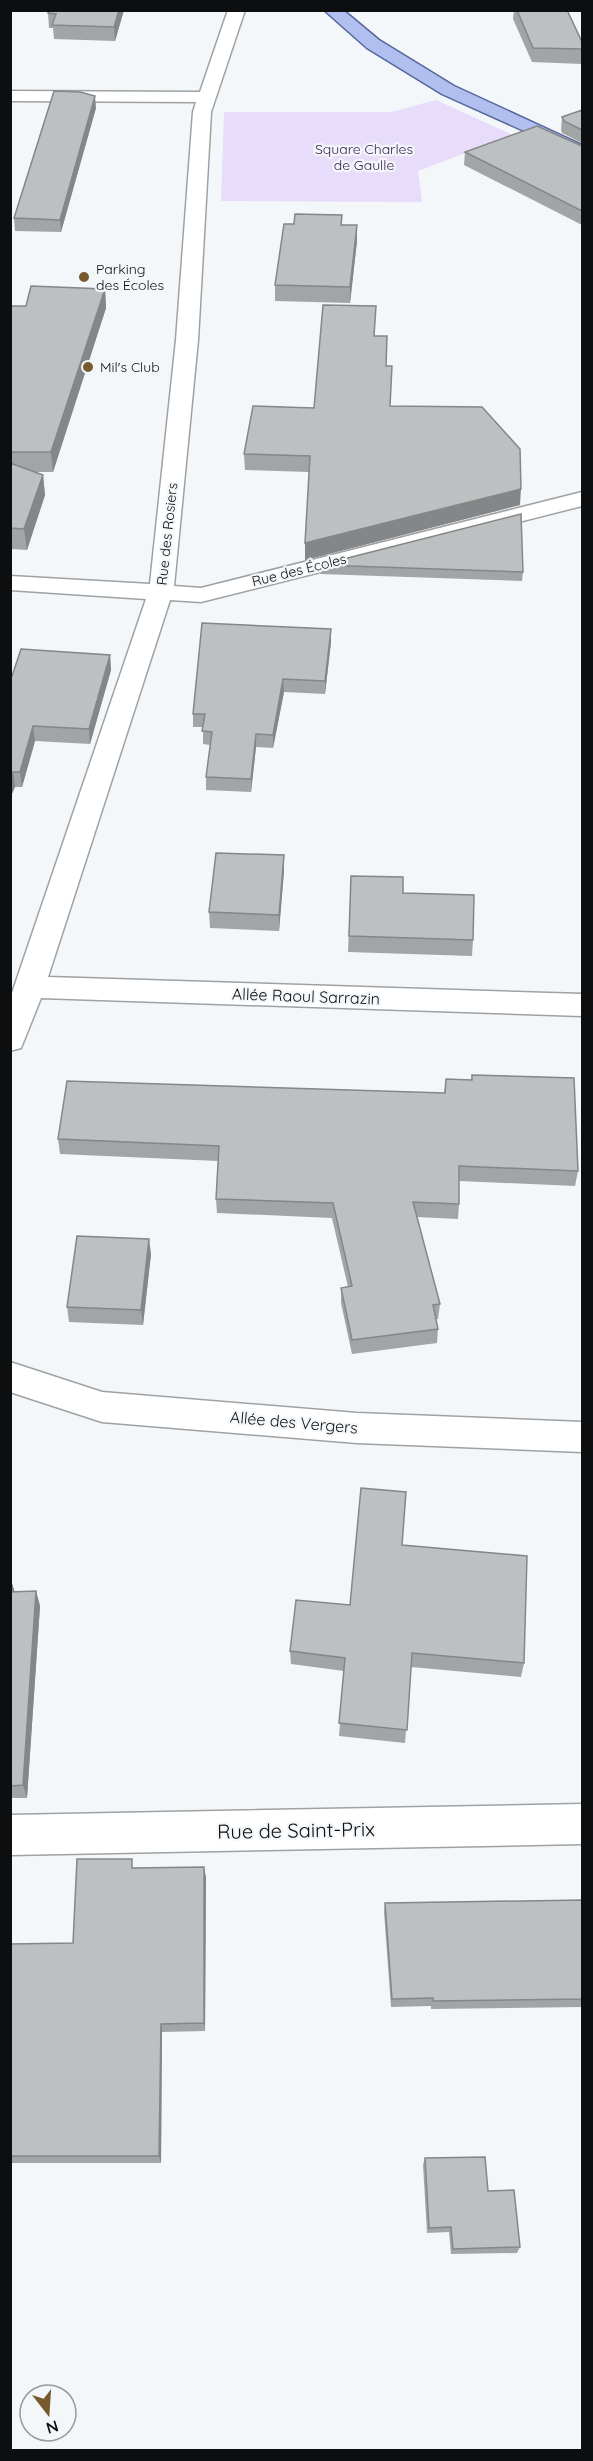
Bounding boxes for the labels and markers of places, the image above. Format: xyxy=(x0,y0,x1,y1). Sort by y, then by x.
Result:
place label: Parking des Écoles xyxy=(96,260,164,294)
marker: Parking des Écoles xyxy=(77,270,91,284)
place label: Mil's Club xyxy=(100,358,160,376)
marker: Mil's Club xyxy=(81,360,95,374)

